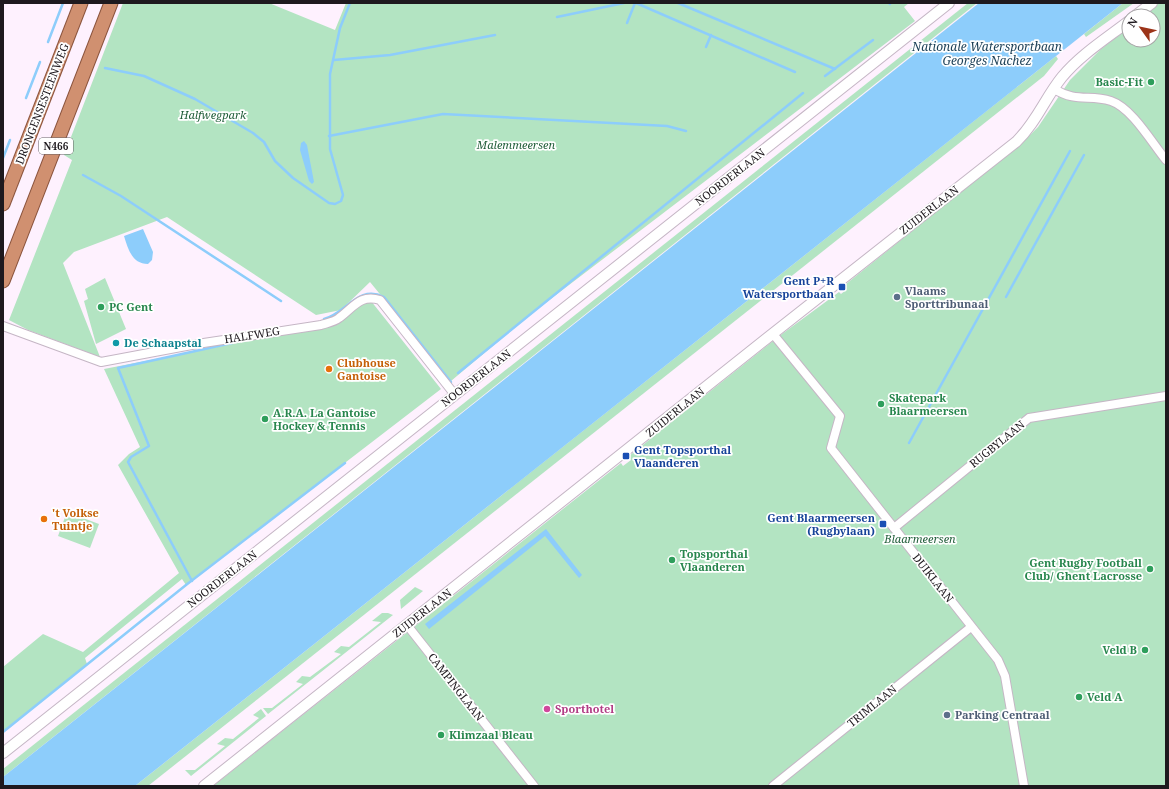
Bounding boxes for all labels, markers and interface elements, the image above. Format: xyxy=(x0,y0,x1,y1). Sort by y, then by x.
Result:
north arrow xyxy=(1121,8,1161,48)
text: N xyxy=(1124,14,1141,30)
water label: Nationale Watersportbaan Georges Nachez xyxy=(911,38,1062,69)
street label: DRONGENSESTEENWEG xyxy=(12,41,72,166)
place label: Basic-Fit xyxy=(1095,74,1144,89)
marker: Basic-Fit xyxy=(1146,77,1156,87)
park label: Halfwegpark xyxy=(179,107,247,122)
park label: Malemmeersen xyxy=(476,137,556,152)
road number: N466 xyxy=(39,138,73,154)
street label: NOORDERLAAN xyxy=(692,144,768,209)
street label: ZUIDERLAAN xyxy=(896,181,962,237)
place label: Gent P+R Watersportbaan xyxy=(743,273,835,301)
marker: Gent P+R Watersportbaan xyxy=(837,282,847,292)
place label: Vlaams Sporttribunaal xyxy=(905,283,989,311)
marker: Vlaams Sporttribunaal xyxy=(892,292,902,302)
place label: PC Gent xyxy=(109,299,153,314)
marker: PC Gent xyxy=(96,302,106,312)
street label: HALFWEG xyxy=(223,323,281,346)
place label: De Schaapstal xyxy=(124,335,202,350)
marker: De Schaapstal xyxy=(111,338,121,348)
street label: NOORDERLAAN xyxy=(438,345,514,410)
place label: Clubhouse Gantoise xyxy=(337,355,396,383)
marker: Clubhouse Gantoise xyxy=(324,364,334,374)
street label: ZUIDERLAAN xyxy=(642,383,708,440)
place label: Skatepark Blaarmeersen xyxy=(889,390,968,418)
marker: Skatepark Blaarmeersen xyxy=(876,399,886,409)
place label: A.R.A. La Gantoise Hockey & Tennis xyxy=(273,405,376,433)
marker: A.R.A. La Gantoise Hockey & Tennis xyxy=(260,414,270,424)
street label: RUGBYLAAN xyxy=(966,416,1028,471)
place label: Gent Topsporthal Vlaanderen xyxy=(634,442,731,470)
marker: Gent Topsporthal Vlaanderen xyxy=(621,451,631,461)
place label: 't Volkse Tuintje xyxy=(52,505,99,533)
place label: Gent Blaarmeersen (Rugbylaan) xyxy=(767,510,876,538)
marker: 't Volkse Tuintje xyxy=(39,514,49,524)
marker: Gent Blaarmeersen (Rugbylaan) xyxy=(878,519,888,529)
park label: Blaarmeersen xyxy=(883,531,956,546)
street label: NOORDERLAAN xyxy=(184,546,260,611)
place label: Topsporthal Vlaanderen xyxy=(680,546,748,574)
street label: DUIKLAAN xyxy=(910,550,958,606)
marker: Topsporthal Vlaanderen xyxy=(667,555,677,565)
place label: Gent Rugby Football Club/ Ghent Lacrosse xyxy=(1025,555,1142,583)
marker: Gent Rugby Football Club/ Ghent Lacrosse xyxy=(1145,564,1155,574)
street label: ZUIDERLAAN xyxy=(389,584,455,640)
place label: Veld B xyxy=(1102,642,1137,657)
marker: Veld B xyxy=(1140,645,1150,655)
street label: CAMPINGLAAN xyxy=(425,650,488,724)
street label: TRIMLAAN xyxy=(844,681,900,730)
place label: Veld A xyxy=(1087,689,1123,704)
marker: Veld A xyxy=(1074,692,1084,702)
place label: Sporthotel xyxy=(555,701,614,716)
marker: Sporthotel xyxy=(542,704,552,714)
place label: Parking Centraal xyxy=(955,707,1050,722)
marker: Parking Centraal xyxy=(942,710,952,720)
place label: Klimzaal Bleau xyxy=(449,727,534,742)
marker: Klimzaal Bleau xyxy=(436,730,446,740)

